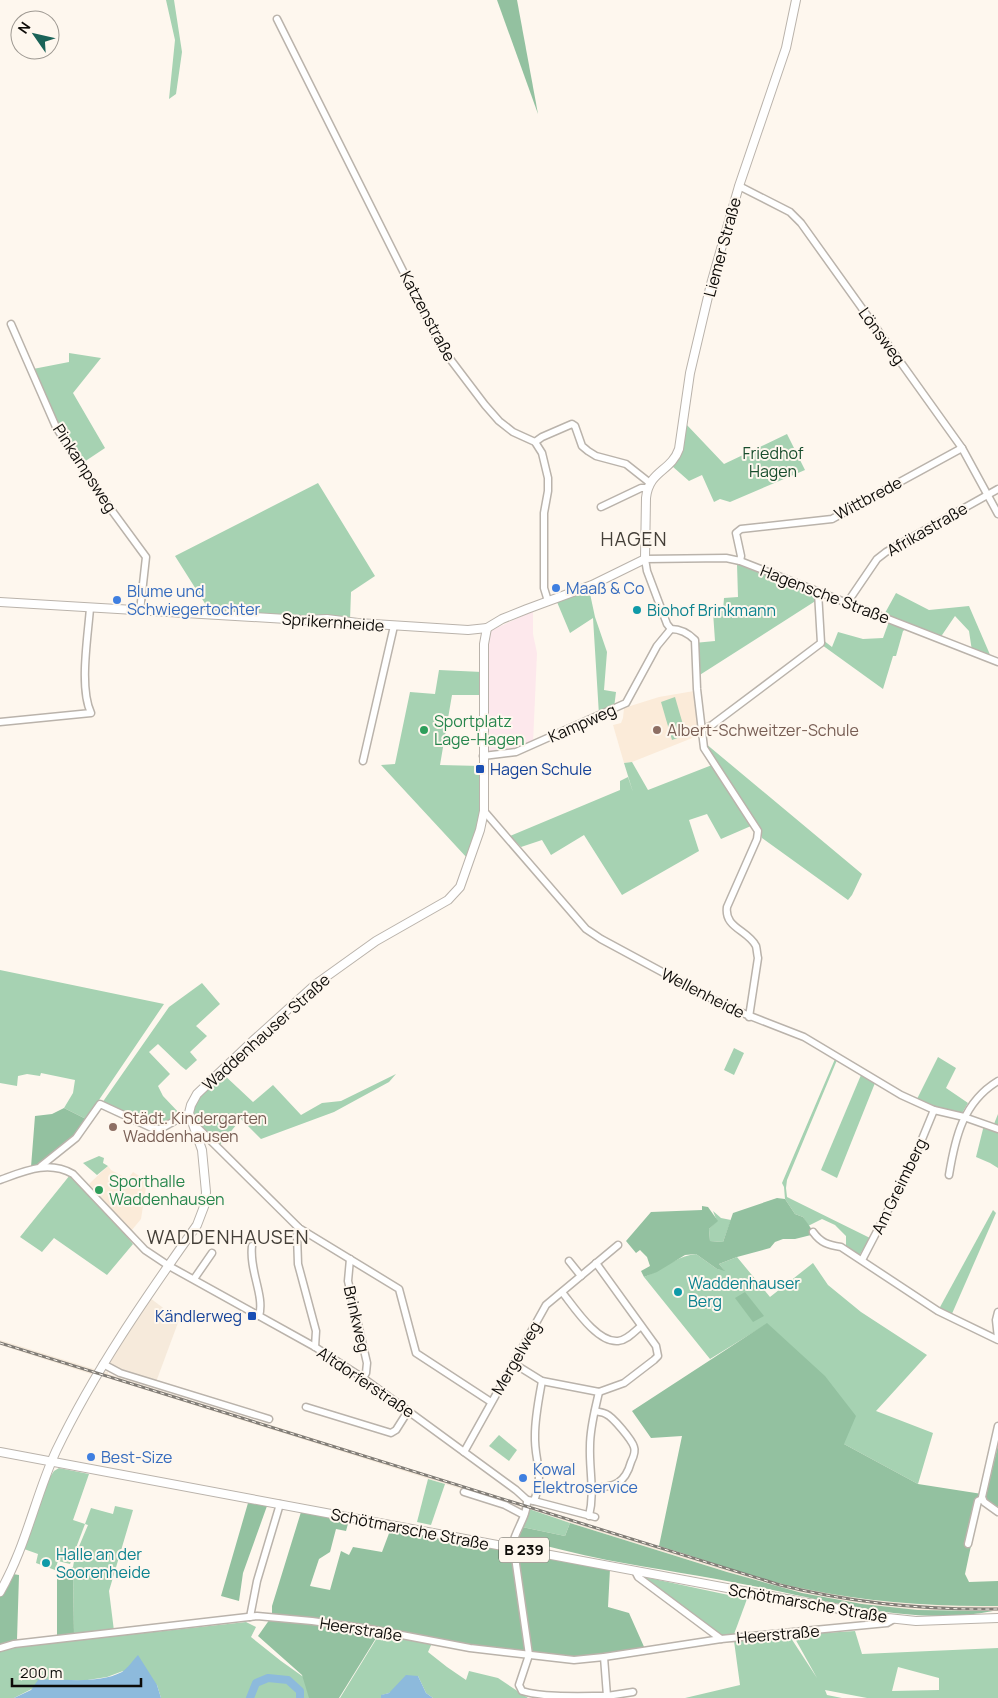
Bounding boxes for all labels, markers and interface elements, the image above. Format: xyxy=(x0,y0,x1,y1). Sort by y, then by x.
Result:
north arrow xyxy=(10,10,60,60)
text: N xyxy=(13,18,34,37)
street label: Liemer Straße xyxy=(698,195,746,299)
street label: Katzenstraße xyxy=(395,267,461,365)
street label: Lönsweg xyxy=(854,303,910,369)
street label: Pinkampsweg xyxy=(48,419,122,517)
park label: Friedhof Hagen xyxy=(742,442,804,482)
street label: Wittbrede xyxy=(830,471,906,525)
street label: Afrikastraße xyxy=(883,497,971,561)
district label: HAGEN xyxy=(601,526,667,552)
street label: Hagensche Straße xyxy=(757,559,893,629)
place label: Maaß & Co xyxy=(566,577,645,599)
place label: Blume und Schwiegertochter xyxy=(127,580,261,620)
marker: Maaß & Co xyxy=(550,582,562,594)
marker: Blume und Schwiegertochter xyxy=(111,594,123,606)
place label: Biohof Brinkmann xyxy=(647,599,776,621)
marker: Biohof Brinkmann xyxy=(631,604,643,616)
street label: Sprikernheide xyxy=(281,607,385,637)
street label: Kampweg xyxy=(545,698,619,748)
place label: Sportplatz Lage-Hagen xyxy=(434,710,525,750)
place label: Albert-Schweitzer-Schule xyxy=(667,719,859,741)
marker: Sportplatz Lage-Hagen xyxy=(418,724,430,736)
marker: Albert-Schweitzer-Schule xyxy=(651,724,663,736)
place label: Hagen Schule xyxy=(490,758,592,780)
marker: Hagen Schule xyxy=(474,763,486,775)
street label: Wellenheide xyxy=(658,963,748,1023)
street label: Waddenhauser Straße xyxy=(197,969,335,1095)
place label: Städt. Kindergarten Waddenhausen xyxy=(123,1107,267,1147)
marker: Städt. Kindergarten Waddenhausen xyxy=(107,1121,119,1133)
street label: Am Greimberg xyxy=(866,1134,932,1238)
place label: Sporthalle Waddenhausen xyxy=(109,1170,225,1210)
marker: Sporthalle Waddenhausen xyxy=(93,1184,105,1196)
district label: WADDENHAUSEN xyxy=(147,1224,309,1250)
place label: Waddenhauser Berg xyxy=(688,1272,800,1312)
street label: Brinkweg xyxy=(339,1284,375,1354)
marker: Waddenhauser Berg xyxy=(672,1286,684,1298)
place label: Kändlerweg xyxy=(155,1305,242,1327)
marker: Kändlerweg xyxy=(246,1310,258,1322)
street label: Mergelweg xyxy=(486,1317,546,1399)
street label: Altdorferstraße xyxy=(313,1341,419,1423)
place label: Best-Size xyxy=(101,1446,172,1468)
marker: Best-Size xyxy=(85,1451,97,1463)
place label: Kowal Elektroservice xyxy=(533,1458,638,1498)
marker: Kowal Elektroservice xyxy=(517,1472,529,1484)
street label: Schötmarsche Straße xyxy=(329,1503,491,1555)
road number: B 239 xyxy=(499,1538,549,1562)
place label: Halle an der Soorenheide xyxy=(56,1543,150,1583)
marker: Halle an der Soorenheide xyxy=(40,1557,52,1569)
street label: Schötmarsche Straße xyxy=(727,1578,889,1628)
street label: Heerstraße xyxy=(318,1612,404,1646)
street label: Heerstraße xyxy=(736,1619,820,1649)
scale bar xyxy=(12,1656,141,1688)
text: 200 m xyxy=(20,1662,63,1683)

